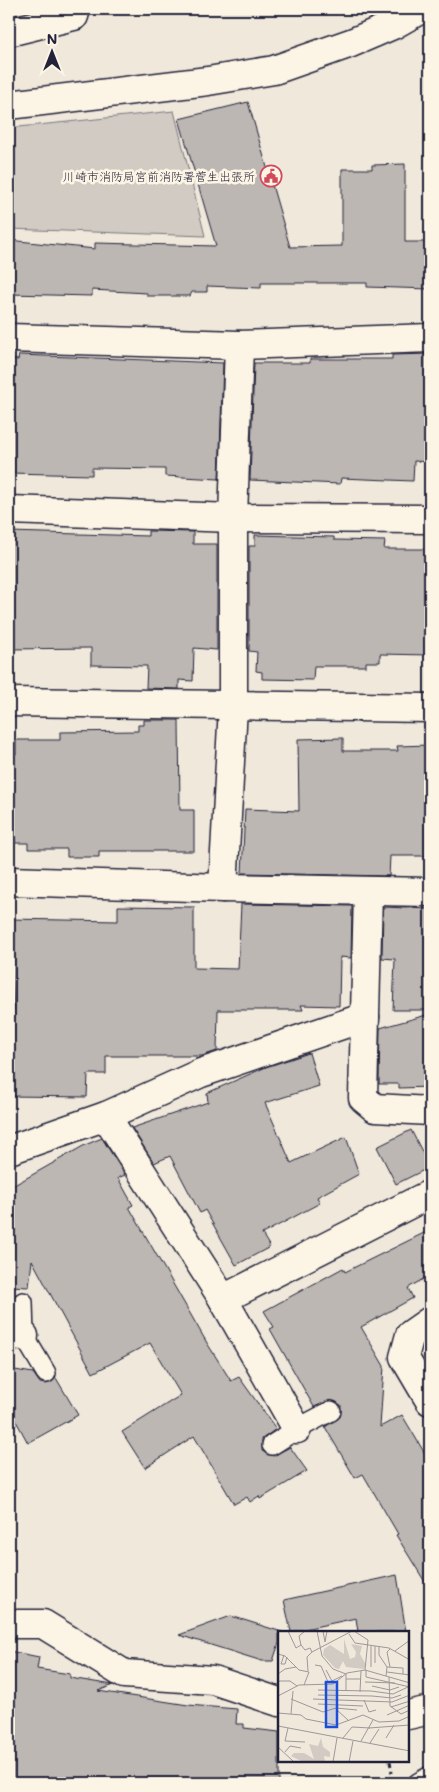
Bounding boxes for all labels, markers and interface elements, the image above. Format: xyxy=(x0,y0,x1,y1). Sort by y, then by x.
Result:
north arrow xyxy=(28,28,78,78)
text: N xyxy=(47,29,57,48)
public building icon: 川崎市消防局宮前消防署菅生出張所 xyxy=(259,164,283,188)
place label: 川崎市消防局宮前消防署菅生出張所 xyxy=(63,168,255,184)
inset map xyxy=(278,1631,409,1762)

